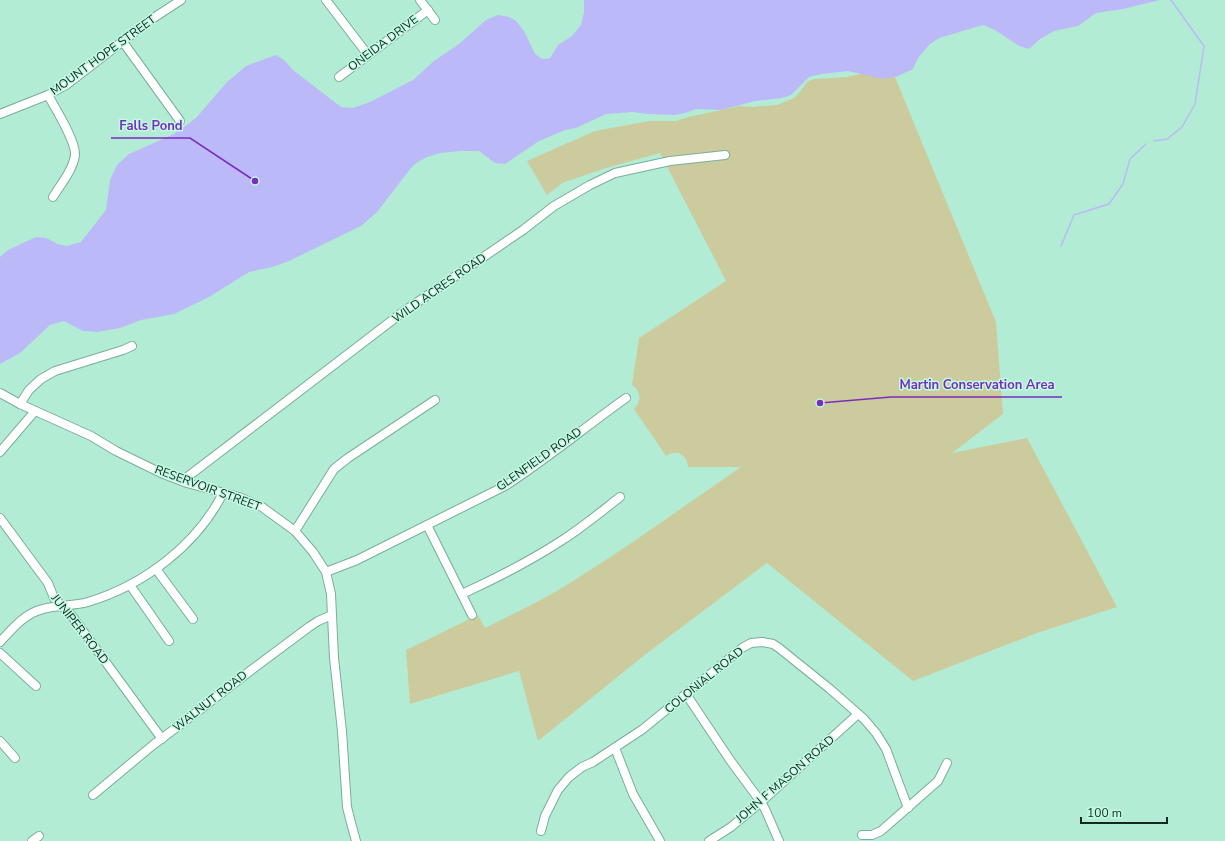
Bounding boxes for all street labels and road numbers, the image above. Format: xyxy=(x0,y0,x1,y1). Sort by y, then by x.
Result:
street label: MOUNT HOPE STREET xyxy=(47,11,160,99)
street label: ONEIDA DRIVE xyxy=(345,11,421,75)
street label: WILD ACRES ROAD xyxy=(389,249,489,327)
street label: GLENFIELD ROAD xyxy=(493,423,585,495)
street label: RESERVOIR STREET xyxy=(153,461,264,515)
street label: JUNIPER ROAD xyxy=(47,590,113,667)
street label: COLONIAL ROAD xyxy=(661,643,747,717)
street label: WALNUT ROAD xyxy=(169,667,251,735)
street label: JOHN F MASON ROAD xyxy=(731,732,838,827)

